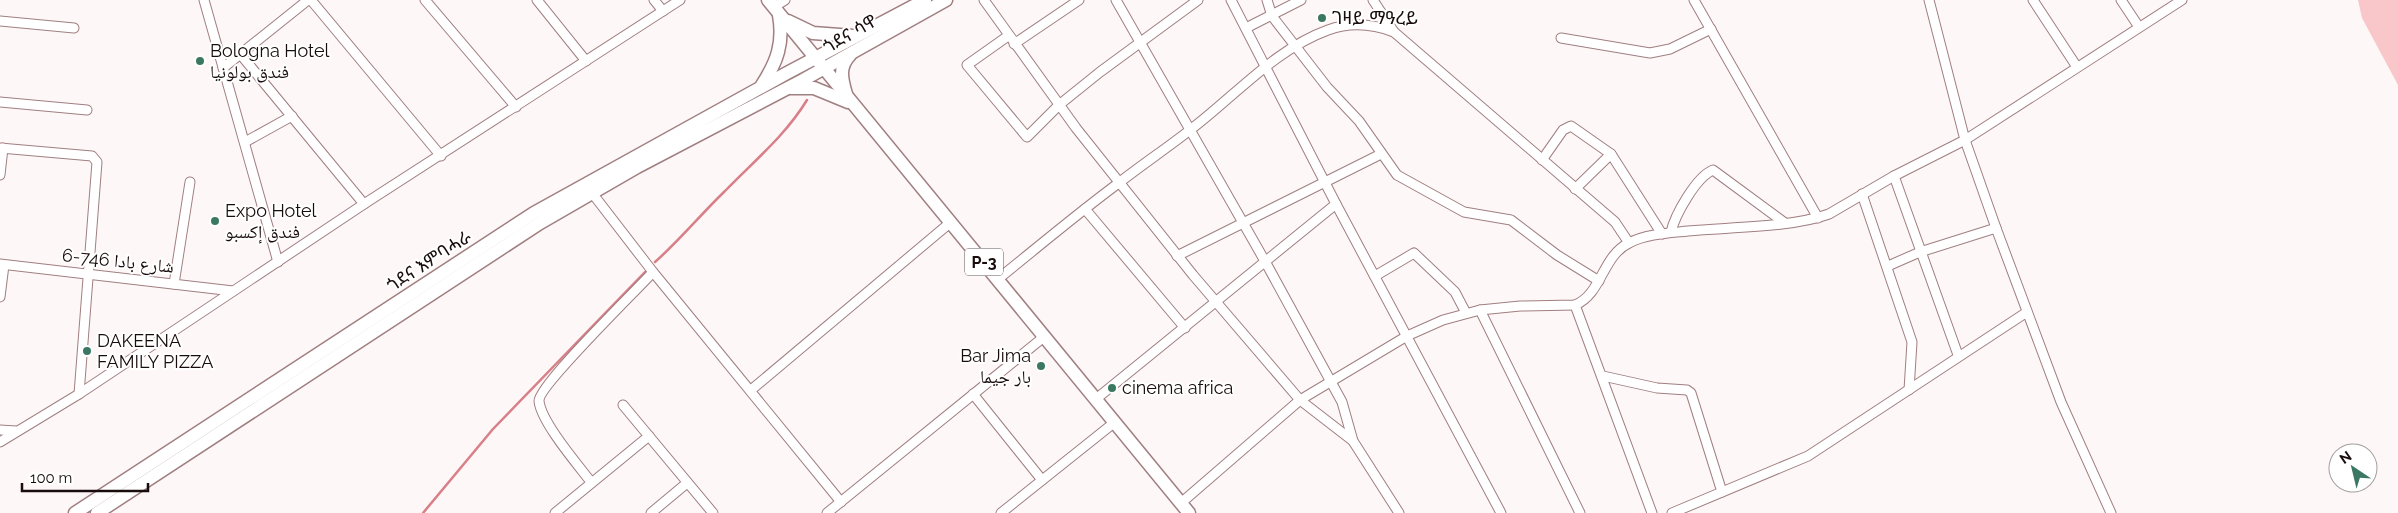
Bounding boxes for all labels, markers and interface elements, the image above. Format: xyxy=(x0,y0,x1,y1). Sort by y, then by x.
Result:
place label: ገዛይ ማዓረይ xyxy=(1332,7,1418,28)
street label: ጎደና ሳዋ xyxy=(819,10,880,57)
marker: ገዛይ ማዓረይ xyxy=(1316,12,1328,24)
place label: Bologna Hotel فندق بولونيا xyxy=(210,40,329,83)
marker: Bologna Hotel فندق بولونيا xyxy=(194,55,206,67)
place label: Expo Hotel فندق إكسبو xyxy=(225,200,317,244)
marker: Expo Hotel فندق إكسبو xyxy=(209,215,221,227)
street label: ጎደና እምባሓራ xyxy=(383,226,475,295)
street label: شارع بادا 746-6 xyxy=(61,244,175,278)
road number: P-3 xyxy=(965,248,1003,276)
place label: DAKEENA FAMILY PIZZA xyxy=(97,330,214,372)
marker: DAKEENA FAMILY PIZZA xyxy=(81,345,93,357)
place label: Bar Jima بار جيما xyxy=(960,345,1031,388)
marker: Bar Jima بار جيما xyxy=(1035,360,1047,372)
place label: cinema africa xyxy=(1122,377,1233,398)
marker: cinema africa xyxy=(1106,382,1118,394)
north arrow xyxy=(2328,443,2378,493)
text: N xyxy=(2337,448,2355,467)
scale bar xyxy=(22,460,149,492)
text: 100 m xyxy=(30,469,72,487)

